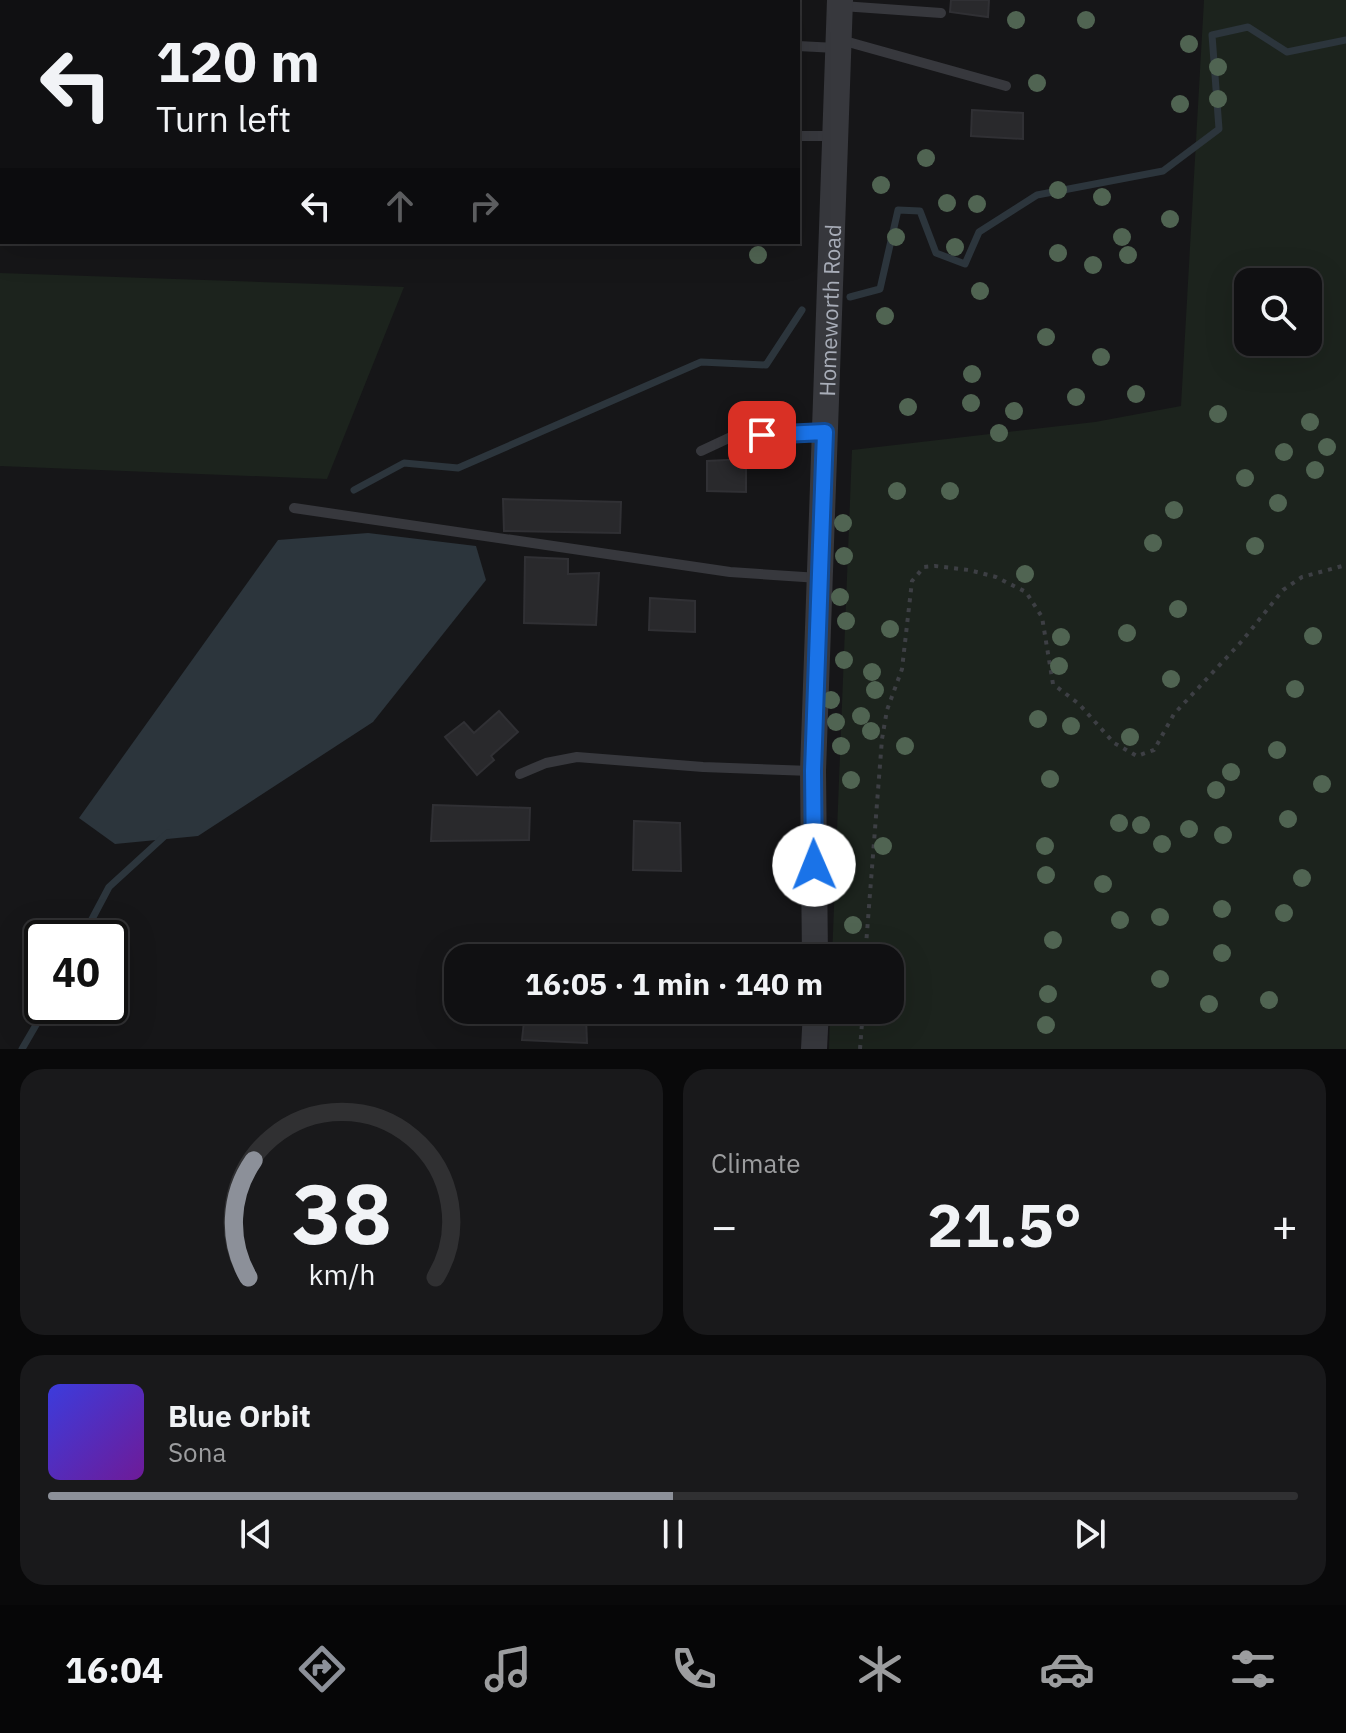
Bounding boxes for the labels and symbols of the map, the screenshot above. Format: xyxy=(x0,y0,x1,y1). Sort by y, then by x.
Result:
street label: Homeworth Road xyxy=(812,224,847,397)
pin xyxy=(728,401,796,469)
position arrow xyxy=(772,823,856,907)
speed limit sign: 40 xyxy=(24,920,128,1024)

